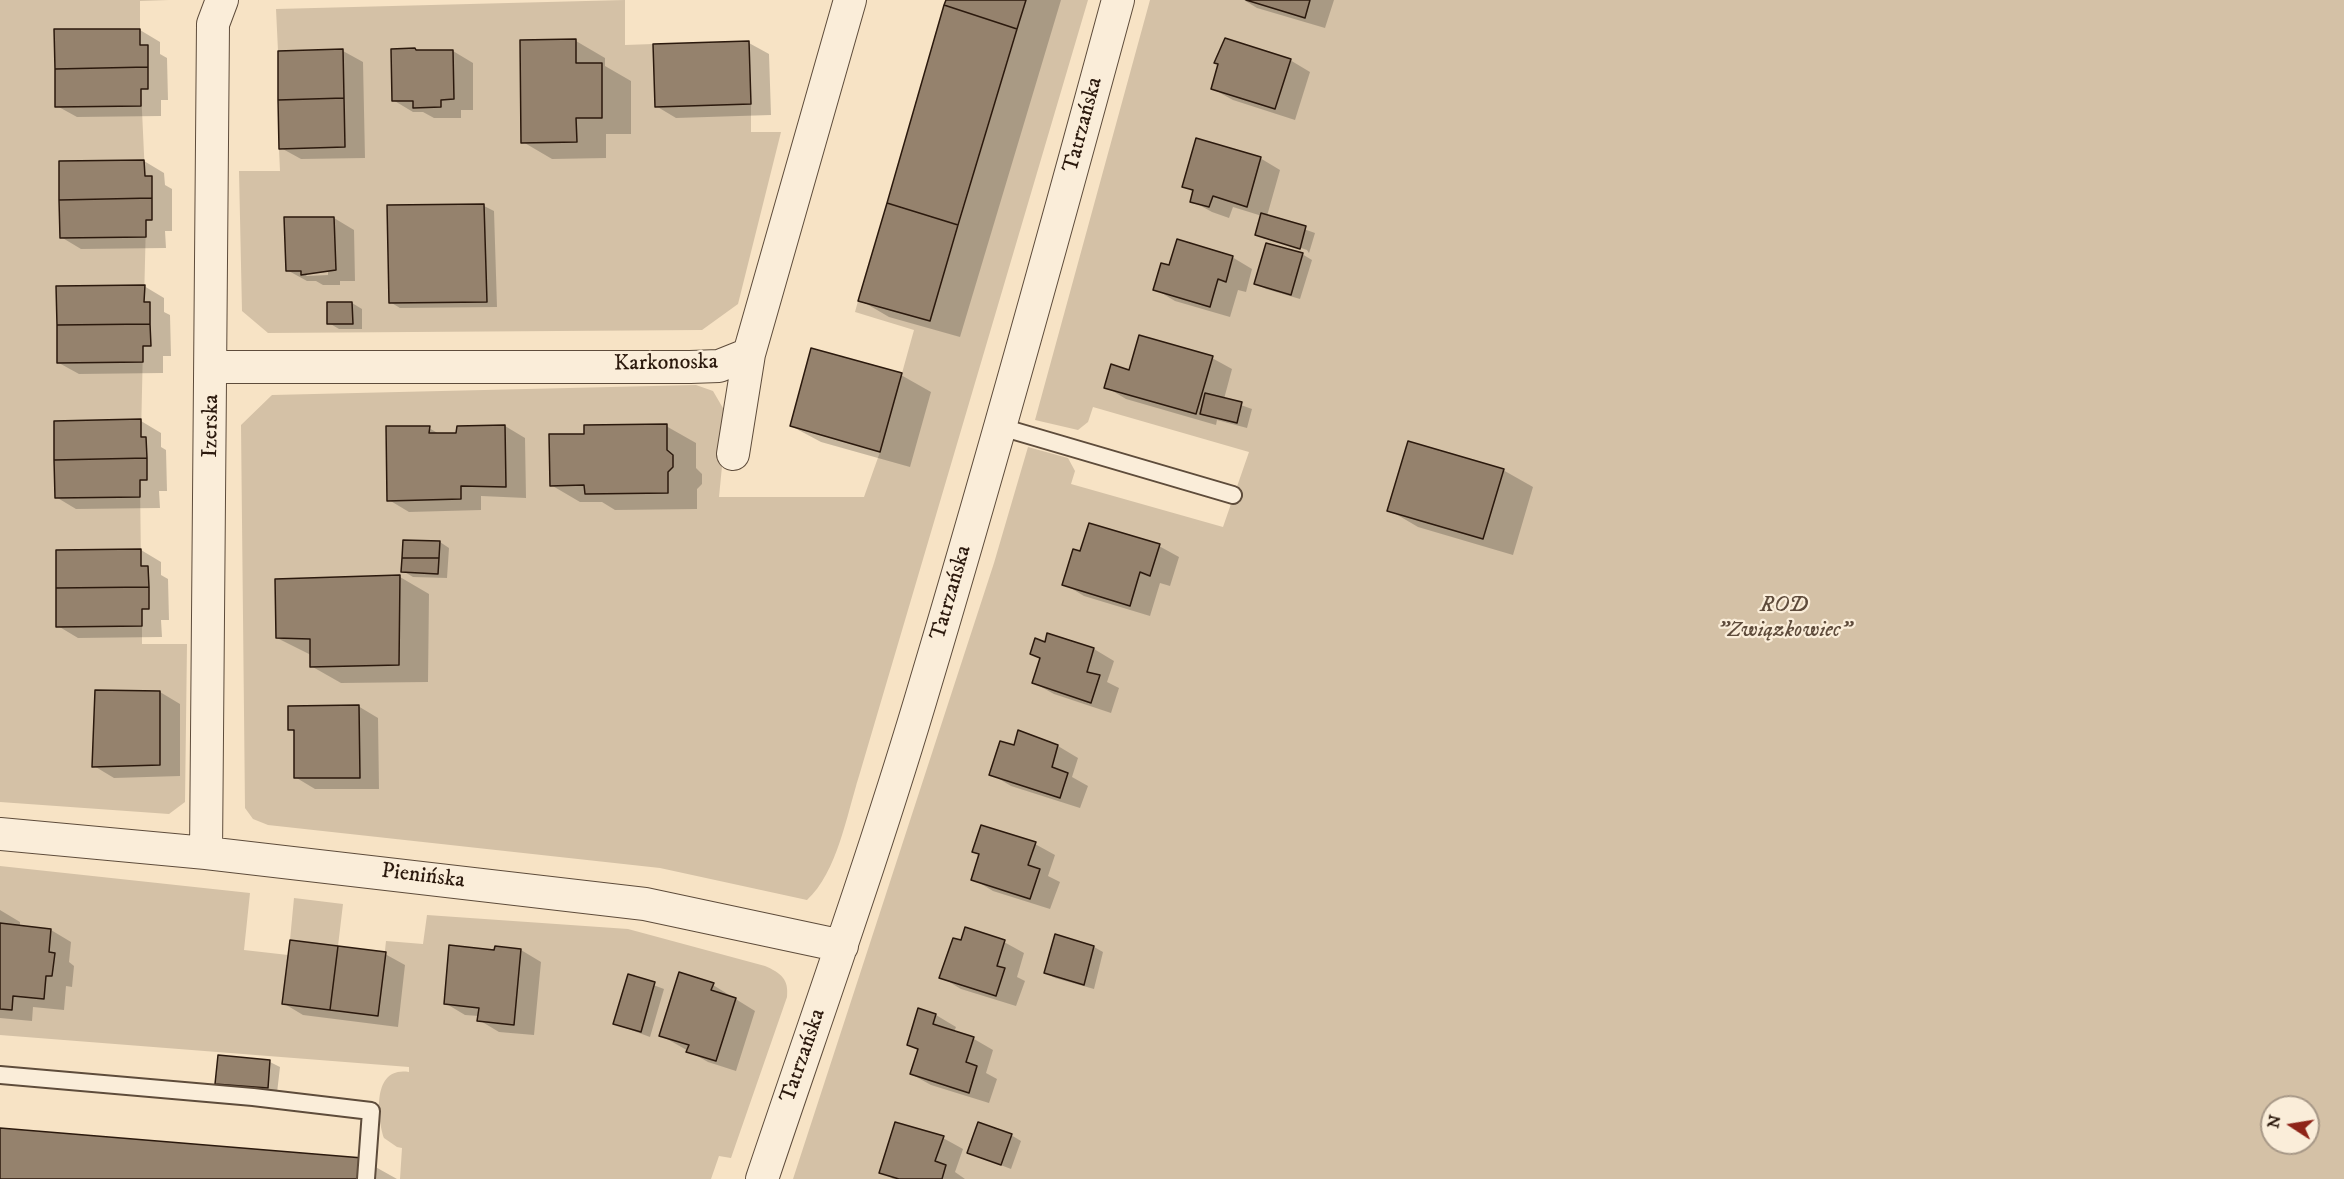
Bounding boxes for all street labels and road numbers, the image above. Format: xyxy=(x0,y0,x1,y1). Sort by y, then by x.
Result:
street label: Tatrzańska xyxy=(1059,75,1109,175)
street label: Karkonoska xyxy=(614,350,718,378)
street label: Izerska xyxy=(198,394,226,458)
street label: Tatrzańska xyxy=(926,543,978,643)
street label: Pienińska xyxy=(380,859,466,895)
street label: Tatrzańska xyxy=(776,1006,832,1106)

